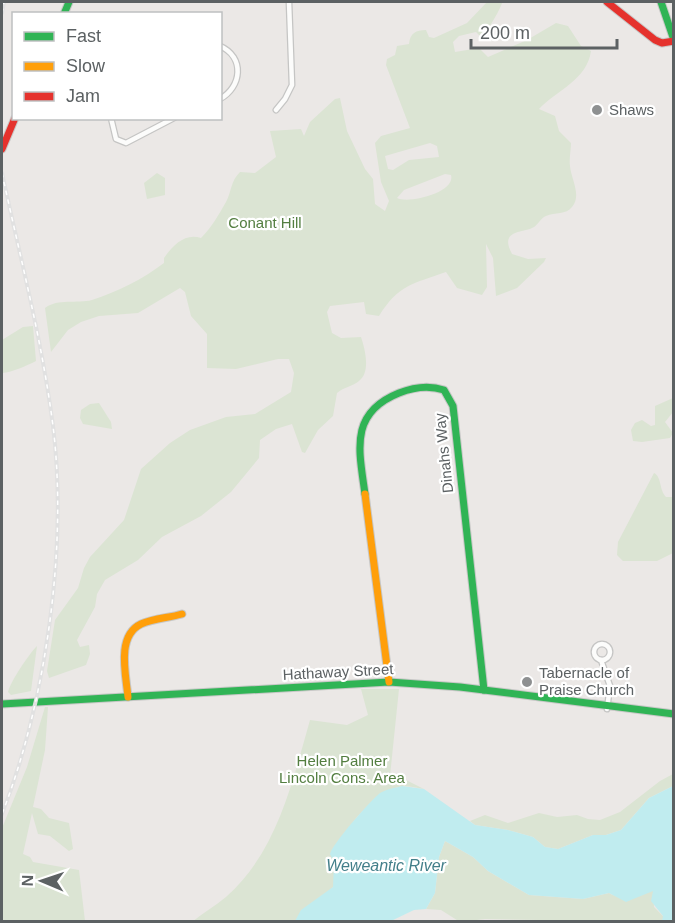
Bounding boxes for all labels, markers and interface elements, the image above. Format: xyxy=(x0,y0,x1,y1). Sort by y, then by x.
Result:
legend xyxy=(12,12,222,120)
scale bar xyxy=(471,12,616,50)
text: 200 m xyxy=(480,23,530,43)
text: Fast xyxy=(66,26,101,46)
text: Slow xyxy=(66,56,106,76)
text: Jam xyxy=(66,86,100,106)
place label: Shaws xyxy=(609,101,654,118)
marker: Shaws xyxy=(590,103,604,117)
park label: Conant Hill xyxy=(228,214,302,231)
street label: Dinahs Way xyxy=(431,412,456,494)
street label: Hathaway Street xyxy=(282,660,395,683)
place label: Tabernacle of Praise Church xyxy=(539,664,634,698)
marker: Tabernacle of Praise Church xyxy=(520,675,534,689)
park label: Helen Palmer Lincoln Cons. Area xyxy=(279,752,406,786)
north arrow xyxy=(12,851,72,911)
water label: Weweantic River xyxy=(326,857,447,874)
text: N xyxy=(19,874,36,887)

